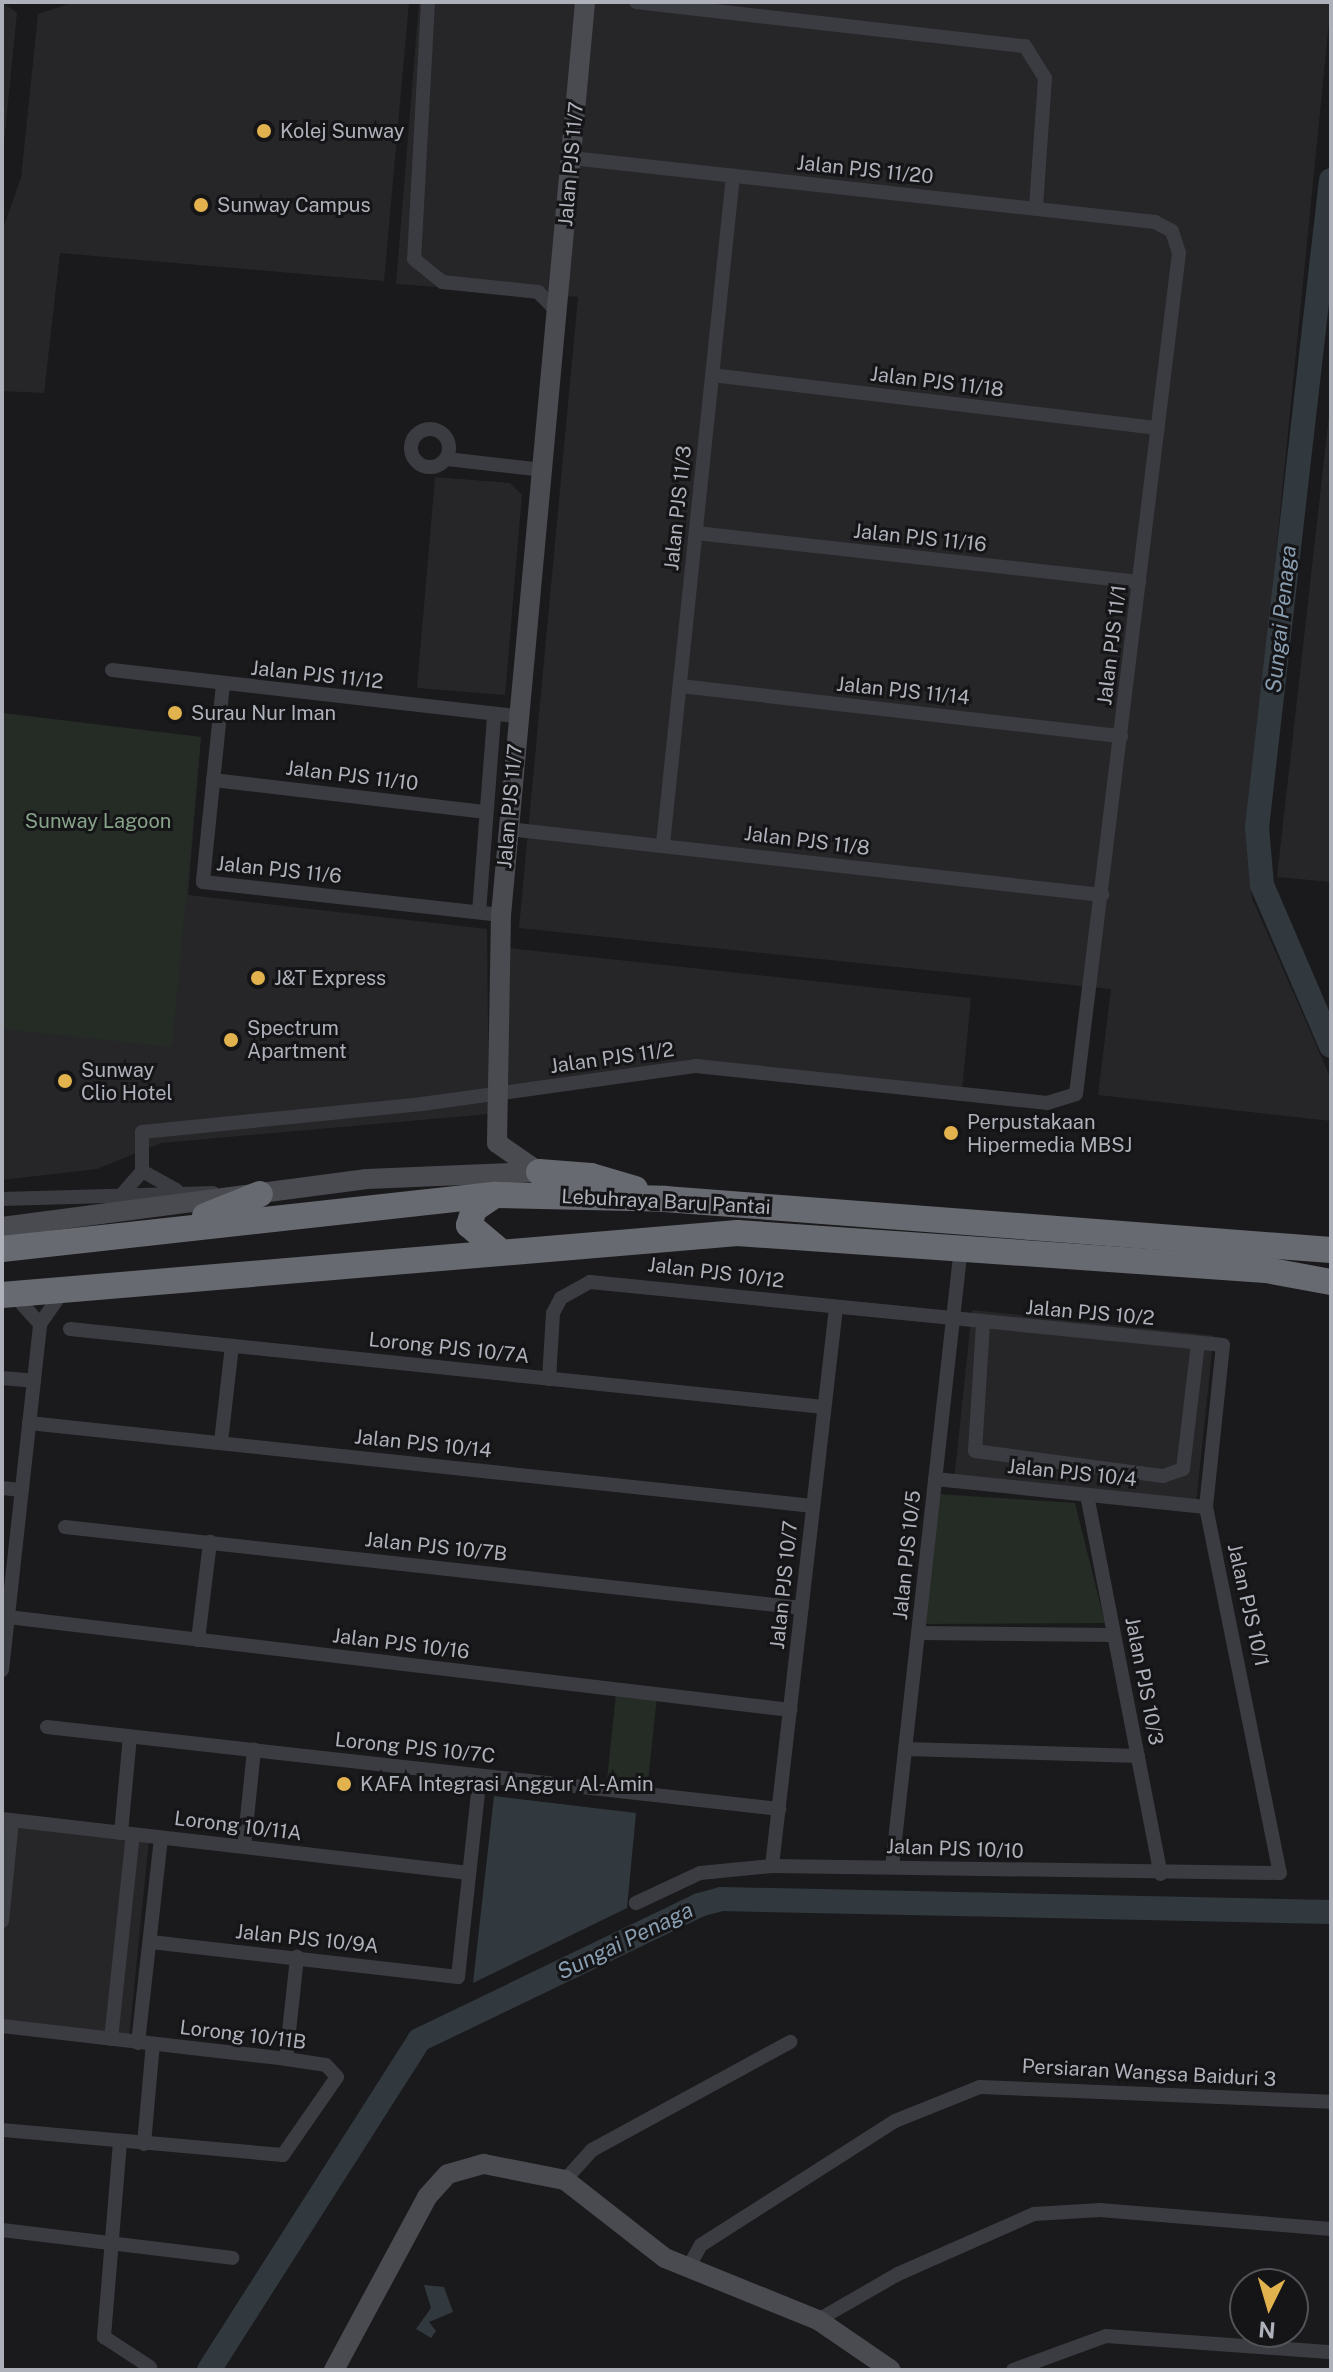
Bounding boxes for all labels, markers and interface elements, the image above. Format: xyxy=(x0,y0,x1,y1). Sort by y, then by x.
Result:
street label: Jalan PJS 11/7 xyxy=(554,101,588,227)
place label: Kolej Sunway xyxy=(280,119,405,143)
marker: Kolej Sunway xyxy=(255,122,273,140)
street label: Jalan PJS 11/20 xyxy=(795,151,935,189)
place label: Sunway Campus xyxy=(217,193,371,217)
marker: Sunway Campus xyxy=(192,196,210,214)
street label: Jalan PJS 11/18 xyxy=(869,362,1005,402)
street label: Jalan PJS 11/3 xyxy=(659,444,697,572)
street label: Jalan PJS 11/16 xyxy=(852,519,988,557)
water label: Sungai Penaga xyxy=(1260,544,1302,694)
street label: Jalan PJS 11/1 xyxy=(1093,583,1131,707)
street label: Jalan PJS 11/12 xyxy=(249,656,385,694)
street label: Jalan PJS 11/14 xyxy=(835,672,971,710)
place label: Surau Nur Iman xyxy=(191,701,336,725)
marker: Surau Nur Iman xyxy=(166,704,184,722)
street label: Jalan PJS 11/7 xyxy=(493,743,527,869)
street label: Jalan PJS 11/10 xyxy=(284,756,420,796)
park label: Sunway Lagoon xyxy=(25,809,171,833)
street label: Jalan PJS 11/8 xyxy=(743,821,871,861)
street label: Jalan PJS 11/6 xyxy=(215,851,343,889)
place label: J&T Express xyxy=(274,966,386,990)
marker: J&T Express xyxy=(249,969,267,987)
place label: Spectrum Apartment xyxy=(247,1016,347,1063)
marker: Spectrum Apartment xyxy=(222,1031,240,1049)
street label: Jalan PJS 11/2 xyxy=(548,1037,676,1079)
place label: Sunway Clio Hotel xyxy=(81,1058,173,1105)
marker: Sunway Clio Hotel xyxy=(56,1072,74,1090)
place label: Perpustakaan Hipermedia MBSJ xyxy=(967,1110,1132,1157)
marker: Perpustakaan Hipermedia MBSJ xyxy=(942,1124,960,1142)
street label: Lebuhraya Baru Pantai xyxy=(561,1185,771,1219)
street label: Jalan PJS 10/12 xyxy=(646,1253,786,1293)
street label: Jalan PJS 10/2 xyxy=(1025,1295,1155,1331)
street label: Lorong PJS 10/7A xyxy=(367,1328,531,1368)
street label: Jalan PJS 10/14 xyxy=(353,1425,493,1463)
street label: Jalan PJS 10/4 xyxy=(1006,1454,1138,1492)
street label: Jalan PJS 10/5 xyxy=(888,1489,926,1621)
street label: Jalan PJS 10/7 xyxy=(765,1519,803,1651)
street label: Jalan PJS 10/7B xyxy=(364,1528,508,1566)
street label: Jalan PJS 10/1 xyxy=(1222,1541,1274,1669)
street label: Jalan PJS 10/3 xyxy=(1120,1615,1168,1747)
street label: Jalan PJS 10/16 xyxy=(331,1624,471,1664)
street label: Lorong PJS 10/7C xyxy=(334,1728,496,1768)
place label: KAFA Integrasi Anggur Al-Amin xyxy=(360,1772,654,1796)
marker: KAFA Integrasi Anggur Al-Amin xyxy=(335,1775,353,1793)
street label: Lorong 10/11A xyxy=(173,1806,303,1846)
street label: Jalan PJS 10/10 xyxy=(886,1835,1024,1863)
water label: Sungai Penaga xyxy=(553,1897,697,1985)
street label: Jalan PJS 10/9A xyxy=(234,1920,380,1958)
street label: Lorong 10/11B xyxy=(178,2015,308,2055)
street label: Persiaran Wangsa Baiduri 3 xyxy=(1021,2054,1277,2092)
north arrow xyxy=(1229,2268,1309,2348)
text: N xyxy=(1257,2316,1277,2344)

